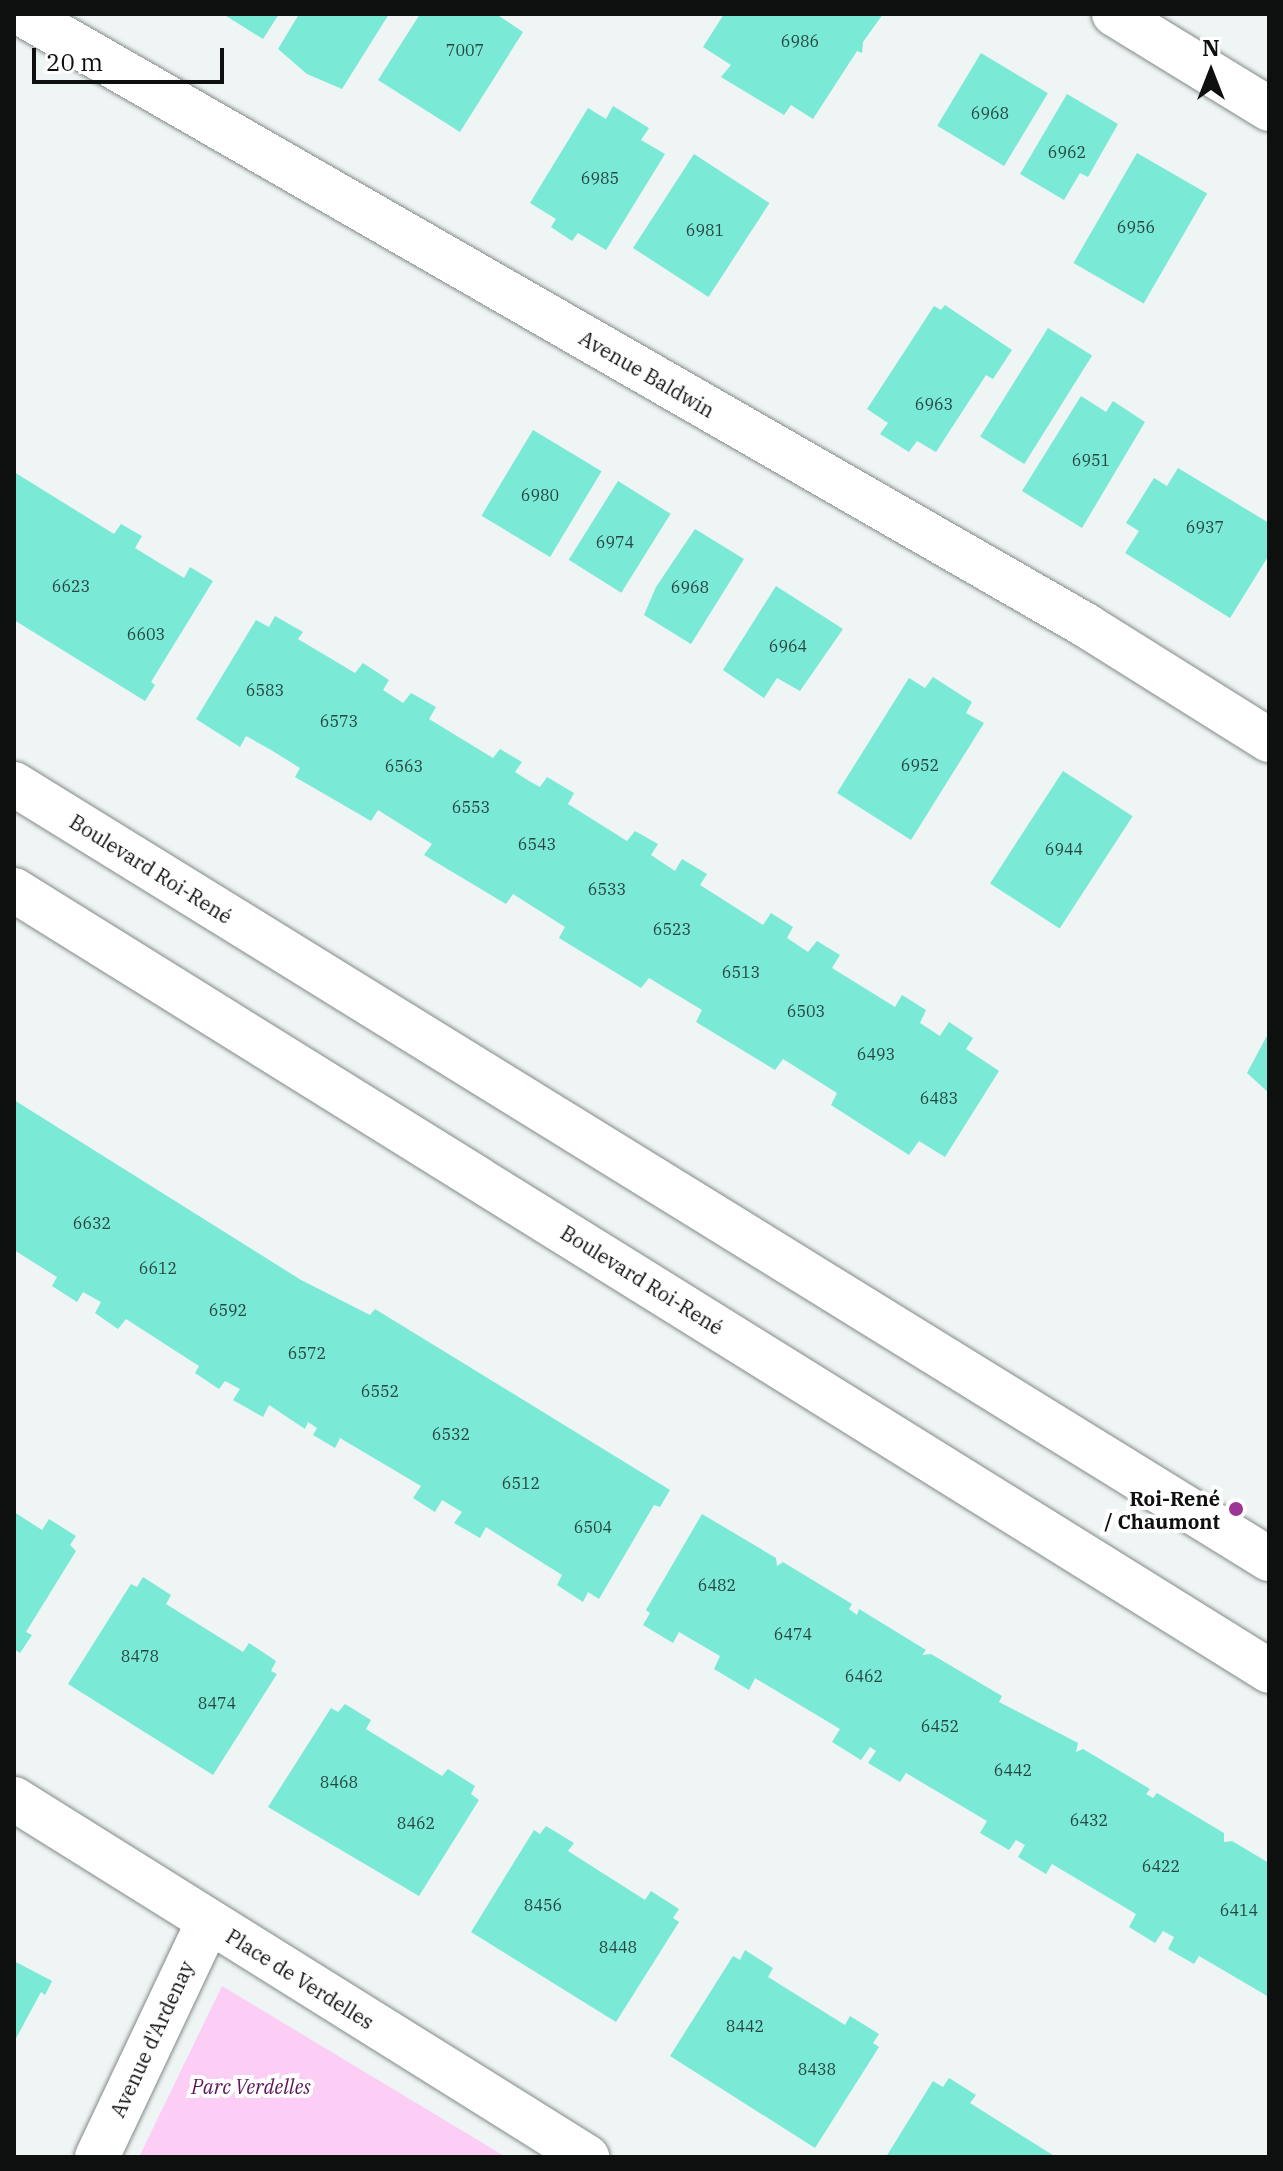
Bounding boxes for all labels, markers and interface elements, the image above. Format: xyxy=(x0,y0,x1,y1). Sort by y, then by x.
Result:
house number: 6986 xyxy=(781,31,819,51)
scale bar xyxy=(36,32,228,82)
north arrow xyxy=(1171,32,1251,112)
text: N xyxy=(1202,33,1220,62)
house number: 7007 xyxy=(446,40,484,60)
text: 20 m xyxy=(46,46,103,78)
house number: 6968 xyxy=(971,103,1009,123)
house number: 6962 xyxy=(1048,142,1086,162)
house number: 6985 xyxy=(581,168,619,188)
house number: 6956 xyxy=(1117,217,1155,237)
house number: 6981 xyxy=(686,220,724,240)
street label: Avenue Baldwin xyxy=(575,326,719,422)
house number: 6963 xyxy=(915,394,953,414)
house number: 6951 xyxy=(1072,450,1110,470)
house number: 6980 xyxy=(521,485,559,505)
house number: 6937 xyxy=(1186,517,1224,537)
house number: 6974 xyxy=(596,532,634,552)
house number: 6623 xyxy=(52,576,90,596)
house number: 6968 xyxy=(671,577,709,597)
house number: 6603 xyxy=(127,624,165,644)
house number: 6964 xyxy=(769,636,807,656)
house number: 6583 xyxy=(246,680,284,700)
house number: 6573 xyxy=(320,711,358,731)
house number: 6952 xyxy=(901,755,939,775)
house number: 6563 xyxy=(385,756,423,776)
house number: 6553 xyxy=(452,797,490,817)
street label: Boulevard Roi-René xyxy=(65,809,237,929)
house number: 6543 xyxy=(518,834,556,854)
house number: 6944 xyxy=(1045,839,1083,859)
house number: 6533 xyxy=(588,879,626,899)
house number: 6523 xyxy=(653,919,691,939)
house number: 6513 xyxy=(722,962,760,982)
house number: 6503 xyxy=(787,1001,825,1021)
house number: 6493 xyxy=(857,1044,895,1064)
house number: 6483 xyxy=(920,1088,958,1108)
house number: 6632 xyxy=(73,1213,111,1233)
street label: Boulevard Roi-René xyxy=(556,1220,728,1340)
house number: 6612 xyxy=(139,1258,177,1278)
house number: 6592 xyxy=(209,1300,247,1320)
house number: 6572 xyxy=(288,1343,326,1363)
house number: 6552 xyxy=(361,1381,399,1401)
house number: 6532 xyxy=(432,1424,470,1444)
house number: 6512 xyxy=(502,1473,540,1493)
place label: Roi-René / Chaumont xyxy=(1104,1486,1220,1533)
marker: Roi-René / Chaumont xyxy=(1227,1500,1245,1518)
house number: 6504 xyxy=(574,1517,612,1537)
house number: 6482 xyxy=(698,1575,736,1595)
house number: 6474 xyxy=(774,1624,812,1644)
house number: 8478 xyxy=(121,1646,159,1666)
house number: 6462 xyxy=(845,1666,883,1686)
house number: 8474 xyxy=(198,1693,236,1713)
house number: 6452 xyxy=(921,1716,959,1736)
house number: 6442 xyxy=(994,1760,1032,1780)
house number: 8468 xyxy=(320,1772,358,1792)
house number: 6432 xyxy=(1070,1810,1108,1830)
house number: 8462 xyxy=(397,1813,435,1833)
house number: 6422 xyxy=(1142,1856,1180,1876)
house number: 8456 xyxy=(524,1895,562,1915)
house number: 6414 xyxy=(1220,1900,1258,1920)
street label: Place de Verdelles xyxy=(222,1924,378,2034)
house number: 8448 xyxy=(599,1937,637,1957)
street label: Avenue d'Ardenay xyxy=(105,1957,199,2121)
house number: 8442 xyxy=(726,2016,764,2036)
house number: 8438 xyxy=(798,2059,836,2079)
park label: Parc Verdelles xyxy=(191,2074,311,2098)

